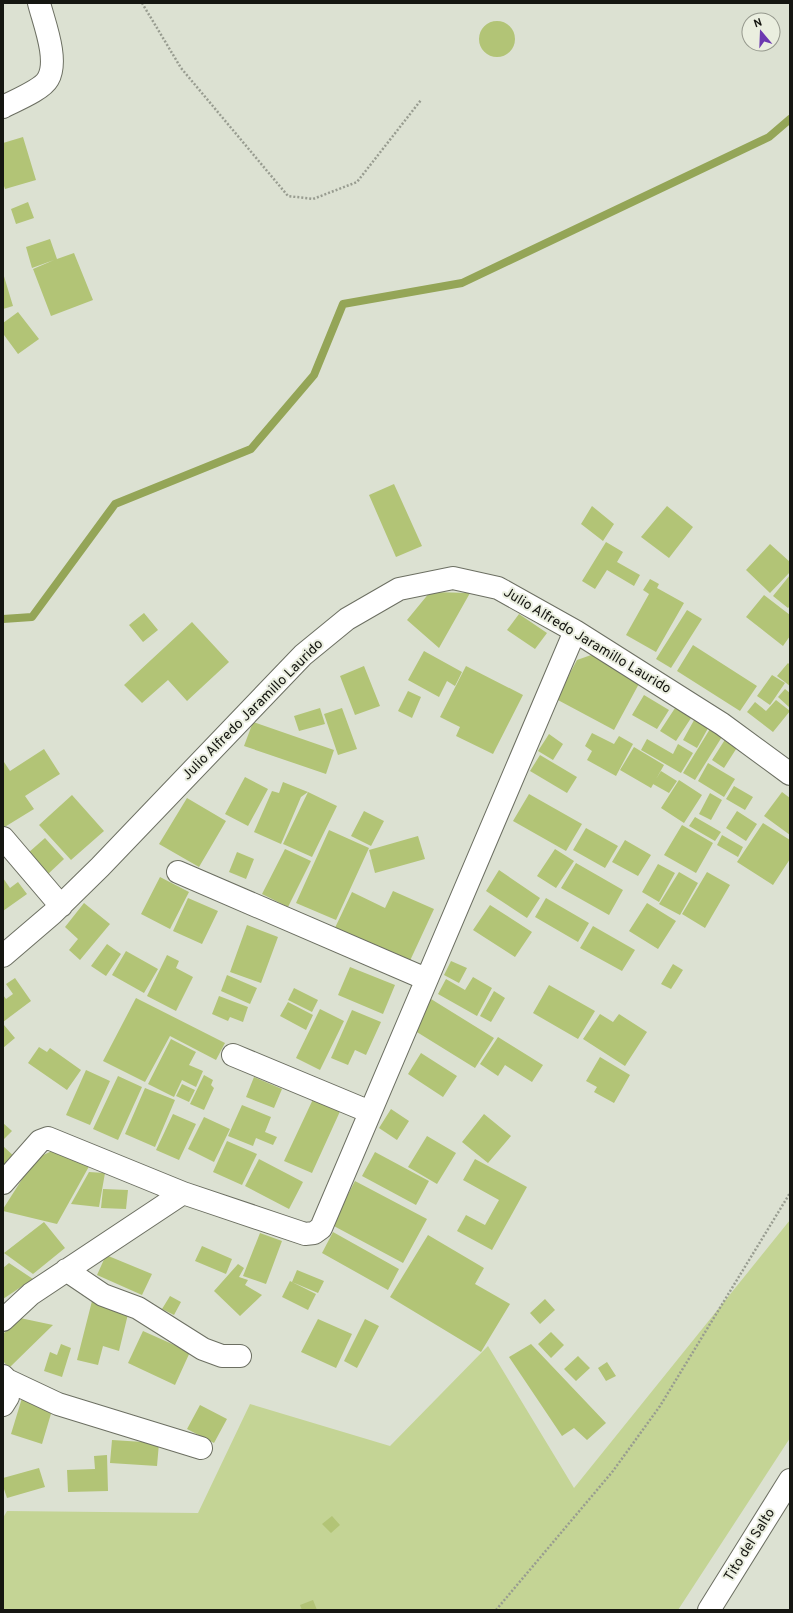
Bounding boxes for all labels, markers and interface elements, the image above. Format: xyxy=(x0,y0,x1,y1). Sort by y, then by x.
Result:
north arrow xyxy=(741,12,781,52)
text: N xyxy=(752,16,764,31)
street label: Julio Alfredo Jaramillo Laurido xyxy=(500,584,674,698)
street label: Julio Alfredo Jaramillo Laurido xyxy=(179,636,327,784)
street label: Tito del Salto xyxy=(721,1505,779,1585)

